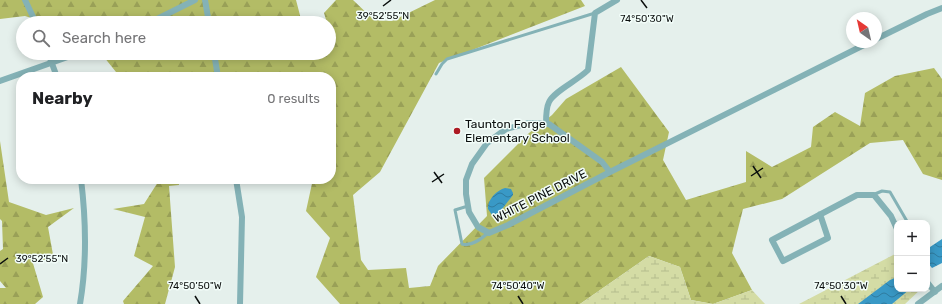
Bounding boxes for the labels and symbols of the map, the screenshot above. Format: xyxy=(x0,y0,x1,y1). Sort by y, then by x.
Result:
text: 39°52'55"N xyxy=(357,10,409,22)
north arrow xyxy=(846,12,882,48)
text: 74°50'30"W xyxy=(620,13,674,25)
place label: Taunton Forge Elementary School xyxy=(465,117,570,145)
marker: Taunton Forge Elementary School xyxy=(452,126,462,136)
street label: WHITE PINE DRIVE xyxy=(491,166,589,226)
text: 39°52'55"N xyxy=(16,253,68,265)
text: 74°50'50"W xyxy=(168,280,222,292)
text: 74°50'40"W xyxy=(491,280,545,292)
text: 74°50'30"W xyxy=(814,280,868,292)

